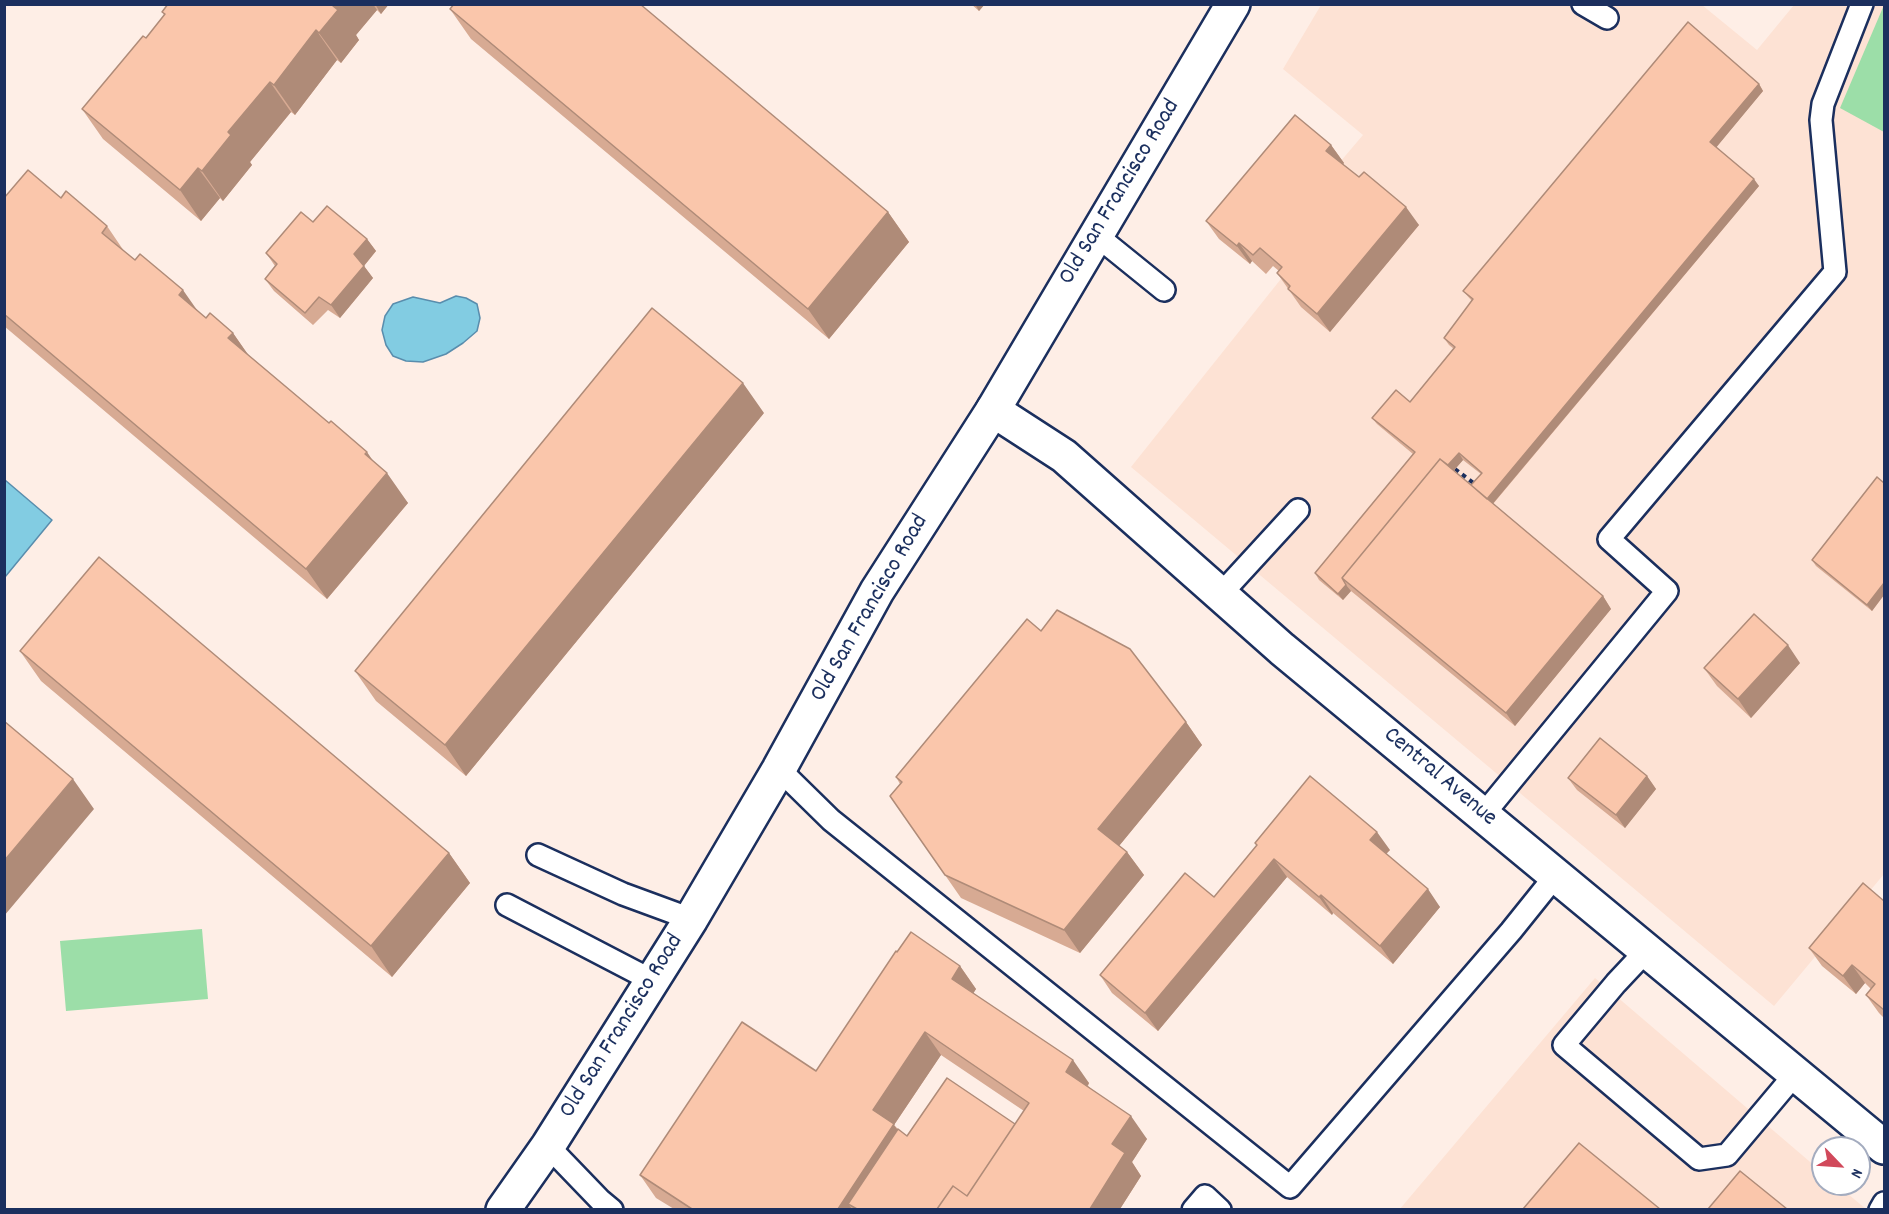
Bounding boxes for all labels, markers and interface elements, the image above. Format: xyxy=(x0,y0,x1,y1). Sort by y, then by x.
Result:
street label: Old San Francisco Road xyxy=(1054,95,1188,291)
street label: Old San Francisco Road xyxy=(806,510,936,708)
street label: Central Avenue xyxy=(1376,722,1502,834)
street label: Old San Francisco Road xyxy=(555,930,691,1124)
north arrow xyxy=(1811,1136,1871,1196)
text: N xyxy=(1844,1165,1868,1181)

